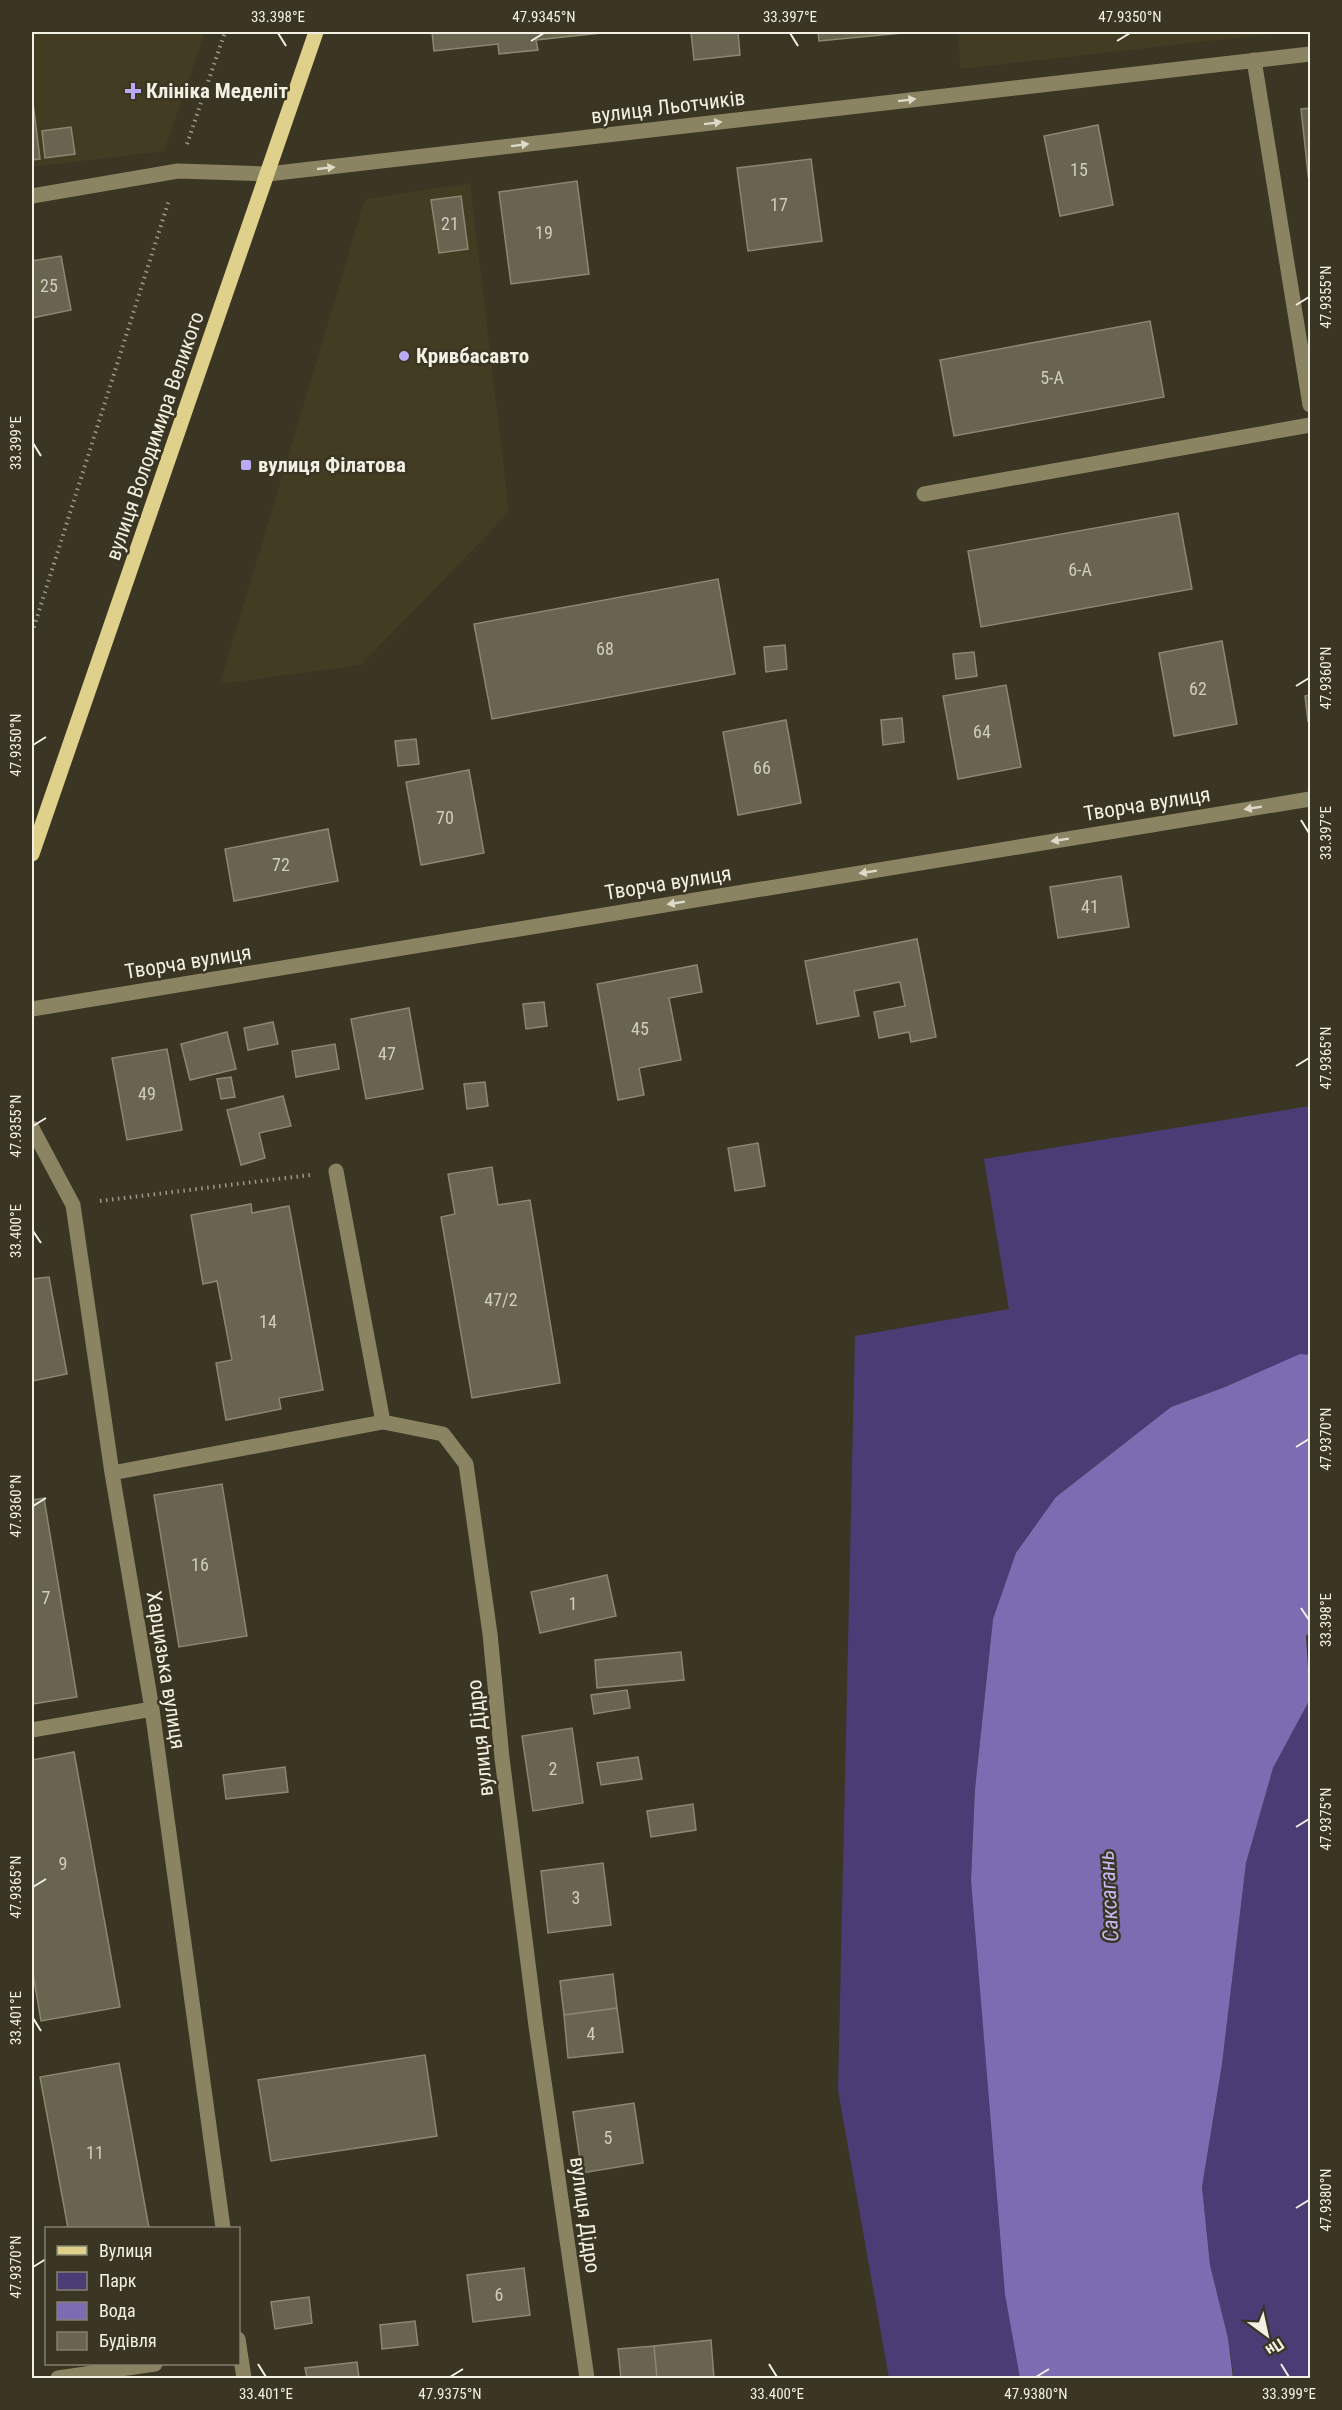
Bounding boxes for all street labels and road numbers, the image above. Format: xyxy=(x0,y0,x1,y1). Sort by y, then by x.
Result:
street label: вулиця Льотчиків xyxy=(590,86,746,128)
street label: вулиця Володимира Великого xyxy=(101,309,209,563)
street label: Творча вулиця xyxy=(1082,782,1212,826)
street label: Творча вулиця xyxy=(603,861,733,905)
street label: Творча вулиця xyxy=(123,940,253,984)
street label: Харцизька вулиця xyxy=(142,1589,190,1751)
street label: вулиця Дідро xyxy=(462,1679,498,1797)
street label: вулиця Дідро xyxy=(565,2155,605,2275)

